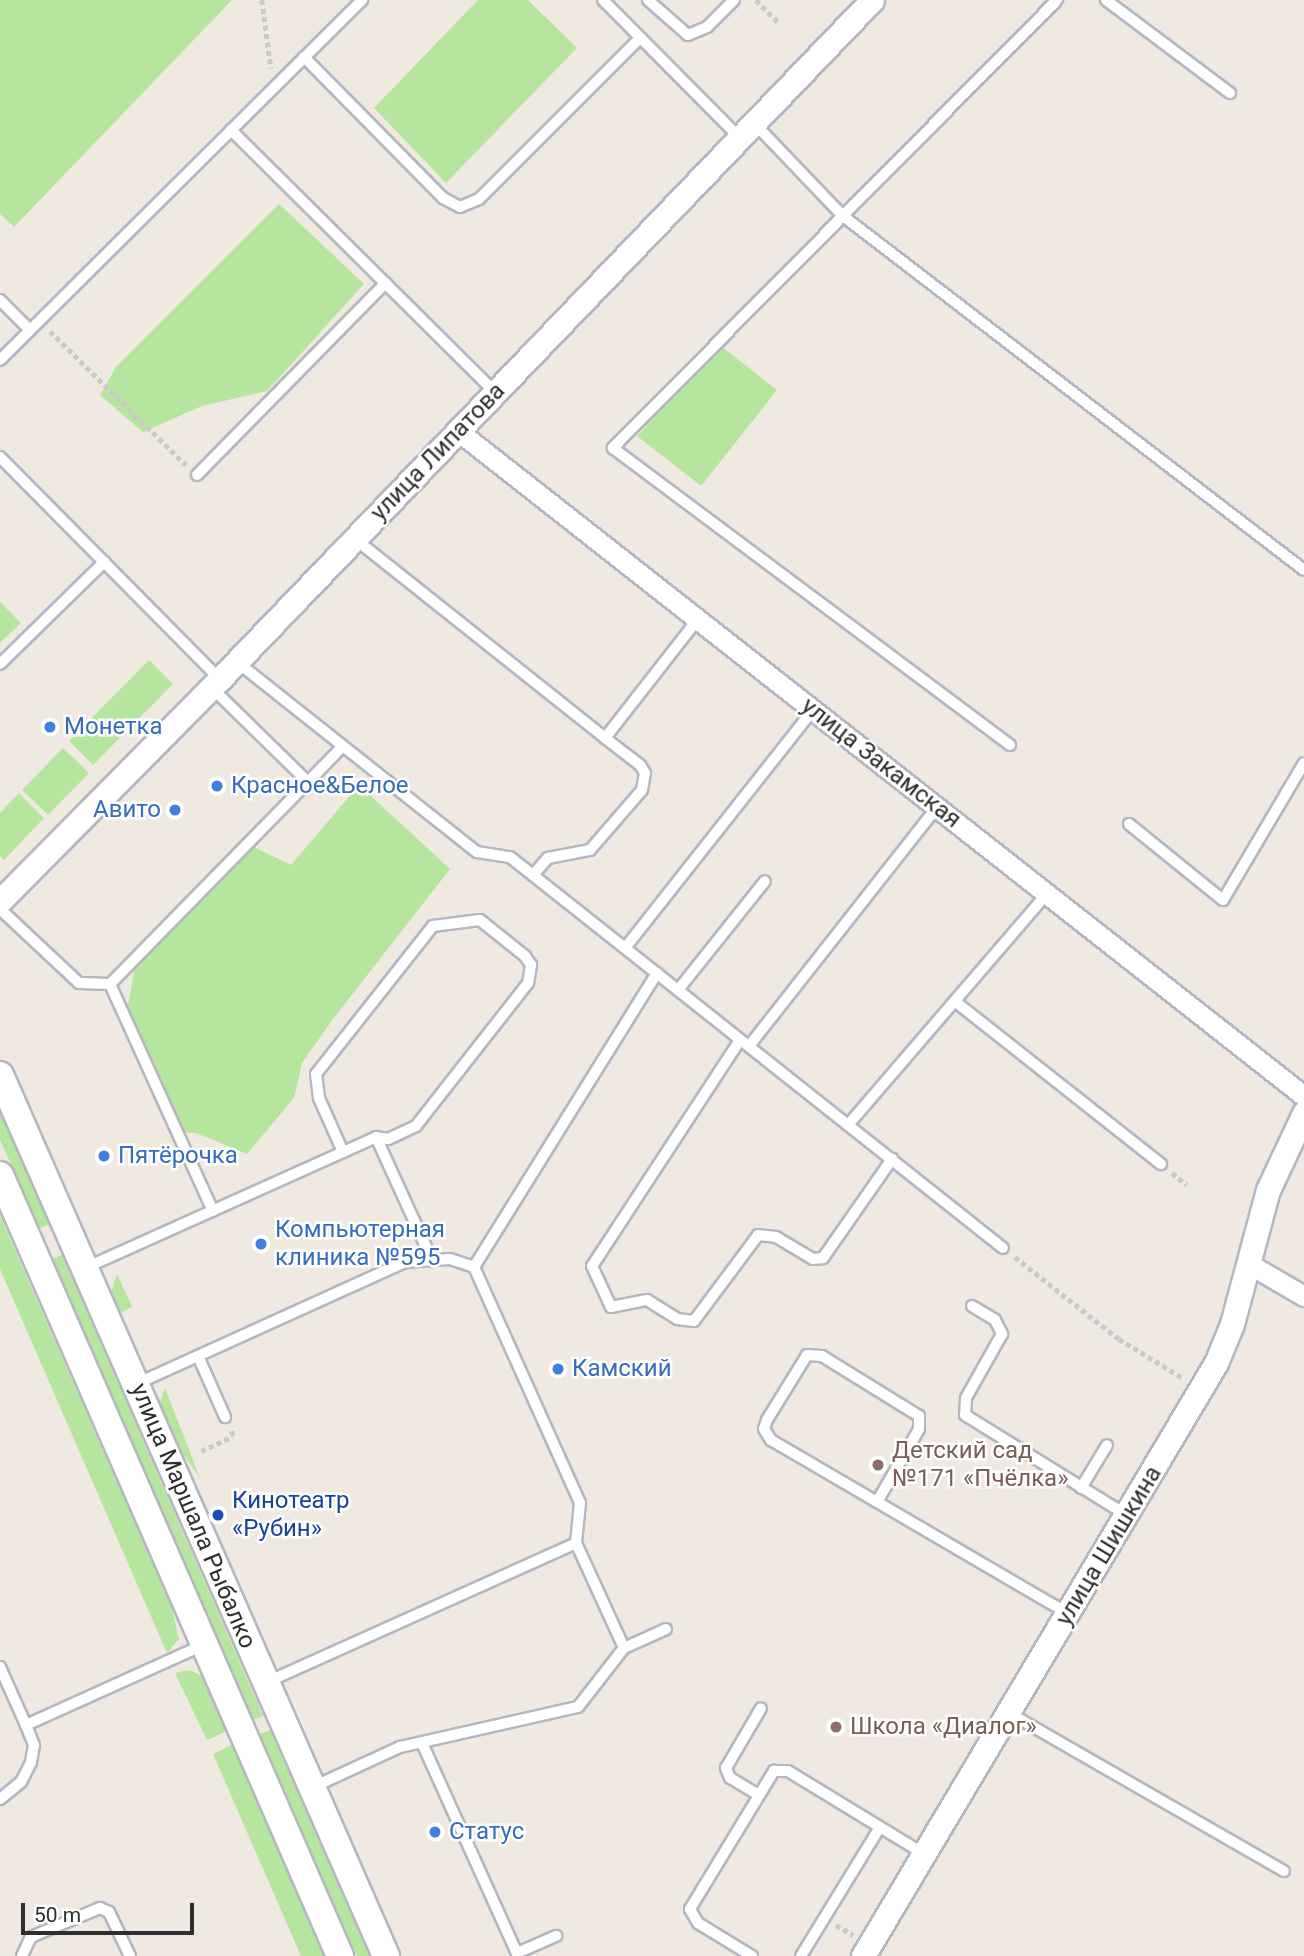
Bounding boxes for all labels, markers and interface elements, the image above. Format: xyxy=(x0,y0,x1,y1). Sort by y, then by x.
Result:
street label: улица Липатова xyxy=(365,377,511,527)
street label: улица Закамская xyxy=(795,692,967,834)
place label: Монетка xyxy=(64,713,163,741)
marker: Монетка xyxy=(42,719,58,735)
place label: Красное&Белое xyxy=(231,772,409,800)
marker: Красное&Белое xyxy=(209,778,225,794)
place label: Авито xyxy=(93,796,161,824)
marker: Авито xyxy=(167,802,183,818)
place label: Пятёрочка xyxy=(118,1142,238,1170)
marker: Пятёрочка xyxy=(96,1148,112,1164)
place label: Компьютерная клиника №595 xyxy=(275,1216,445,1272)
marker: Компьютерная клиника №595 xyxy=(253,1236,269,1252)
place label: Камский xyxy=(572,1355,672,1383)
marker: Камский xyxy=(550,1361,566,1377)
street label: улица Маршала Рыбалко xyxy=(124,1379,262,1653)
place label: Детский сад №171 «Пчёлка» xyxy=(892,1437,1068,1493)
marker: Детский сад №171 «Пчёлка» xyxy=(870,1457,886,1473)
street label: улица Шишкина xyxy=(1050,1461,1168,1631)
place label: Кинотеатр «Рубин» xyxy=(232,1487,349,1543)
marker: Кинотеатр «Рубин» xyxy=(210,1507,226,1523)
place label: Школа «Диалог» xyxy=(850,1713,1037,1741)
marker: Школа «Диалог» xyxy=(828,1719,844,1735)
place label: Статус xyxy=(449,1818,524,1846)
marker: Статус xyxy=(427,1824,443,1840)
scale bar xyxy=(24,1890,198,1934)
text: 50 m xyxy=(34,1903,81,1927)

